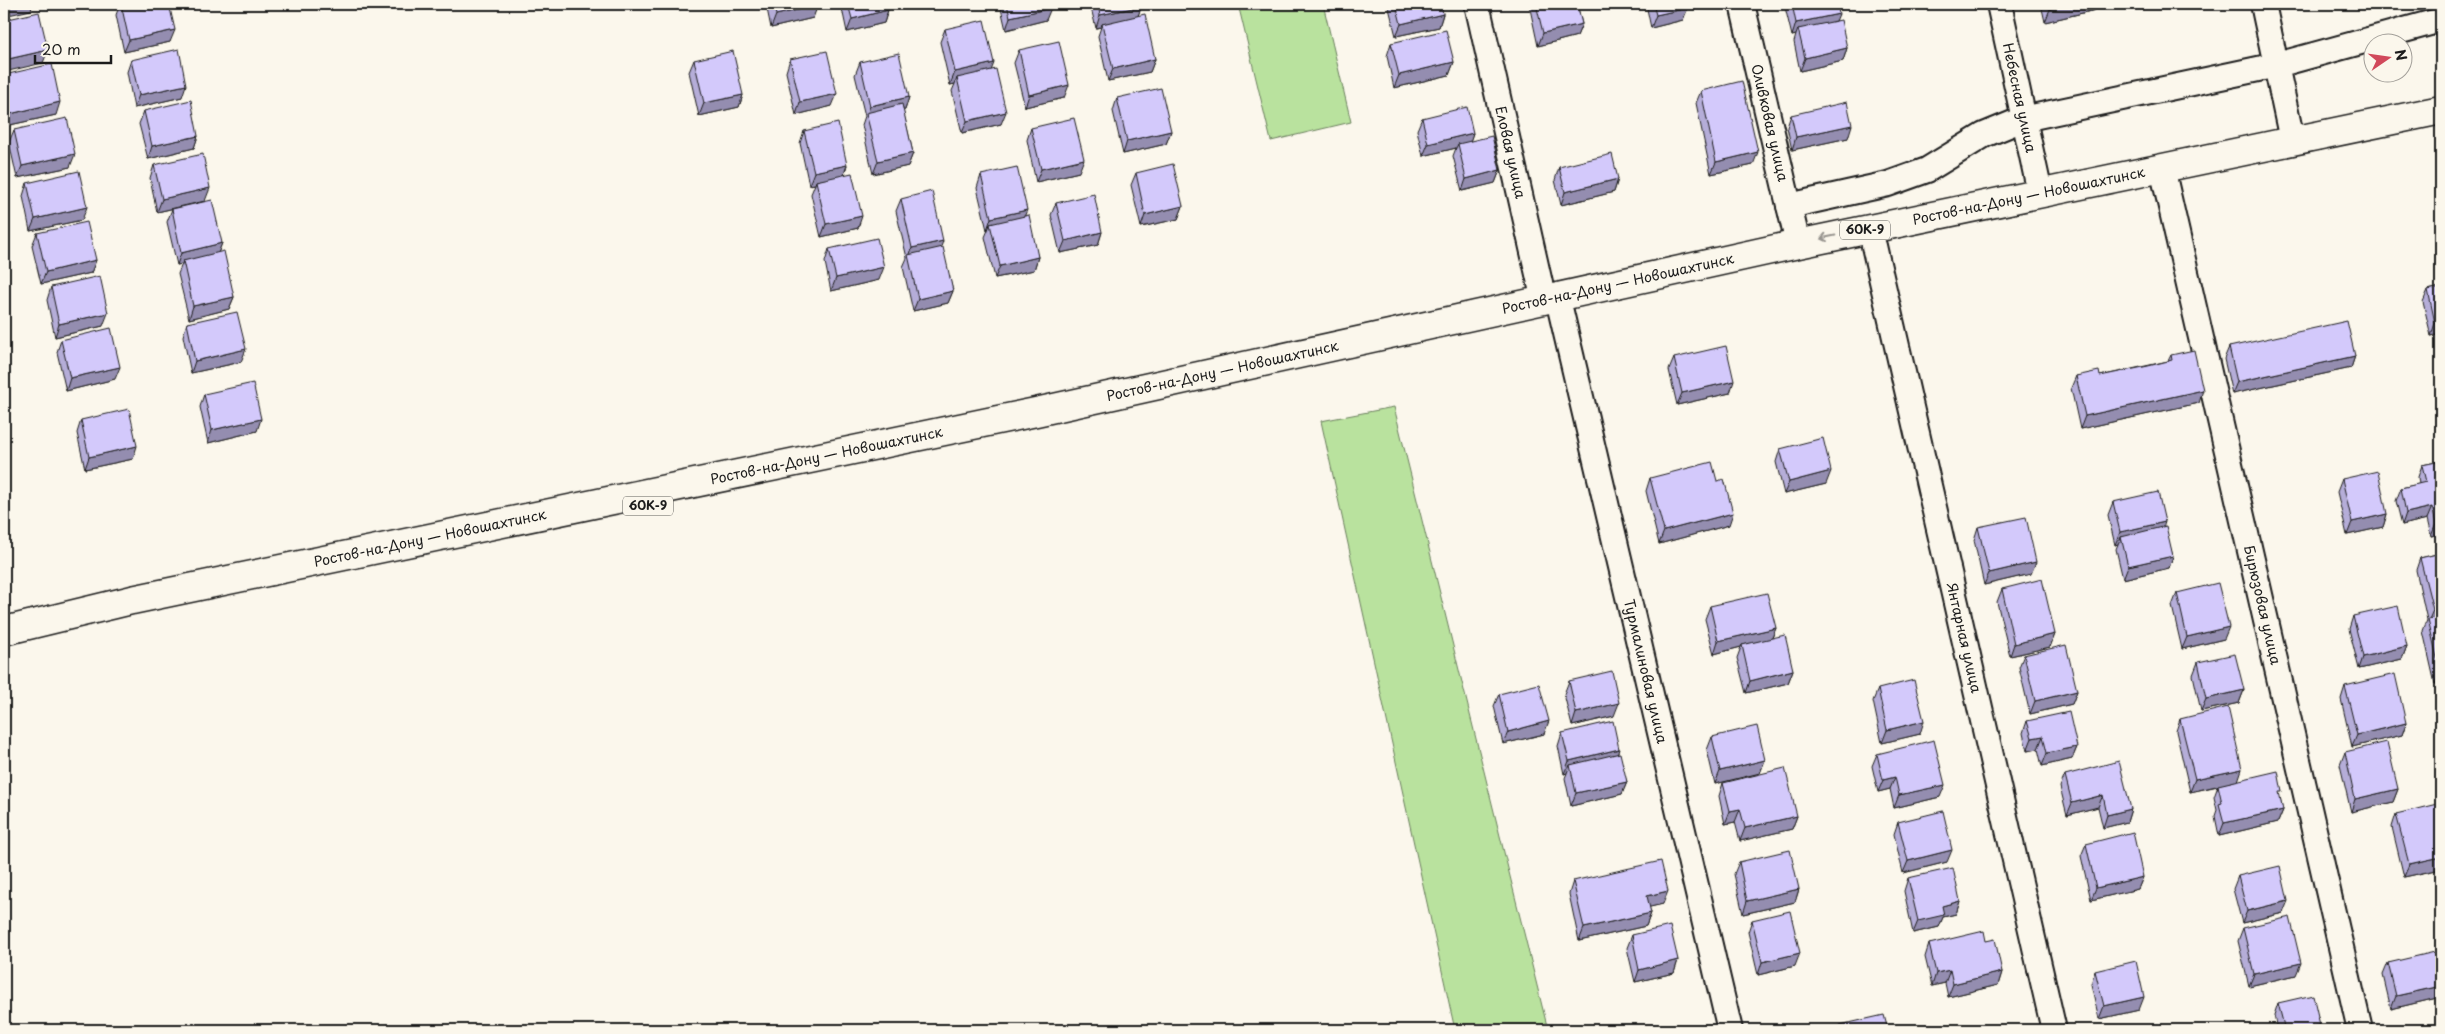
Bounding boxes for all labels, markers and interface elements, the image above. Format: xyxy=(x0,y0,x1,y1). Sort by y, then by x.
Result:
scale bar xyxy=(35,32,111,64)
north arrow xyxy=(2362,32,2412,82)
text: 20 m xyxy=(42,37,81,60)
street label: Небесная улица xyxy=(1998,41,2042,155)
text: N xyxy=(2390,47,2413,63)
street label: Оливковая улица xyxy=(1746,62,1794,184)
street label: Еловая улица xyxy=(1490,104,1532,201)
street label: Ростов-на-Дону — Новошахтинск xyxy=(1910,161,2147,230)
road number: 60К-9 xyxy=(1840,220,1890,240)
one-way arrow xyxy=(1821,233,1837,243)
street label: Ростов-на-Дону — Новошахтинск xyxy=(1500,247,1736,319)
street label: Ростов-на-Дону — Новошахтинск xyxy=(1104,334,1341,406)
street label: Ростов-на-Дону — Новошахтинск xyxy=(708,421,945,489)
road number: 60К-9 xyxy=(623,496,673,516)
street label: Ростов-на-Дону — Новошахтинск xyxy=(312,503,549,572)
street label: Бирюзовая улица xyxy=(2239,543,2287,667)
street label: Янтарная улица xyxy=(1942,580,1987,695)
street label: Турмалиновая улица xyxy=(1619,597,1673,746)

